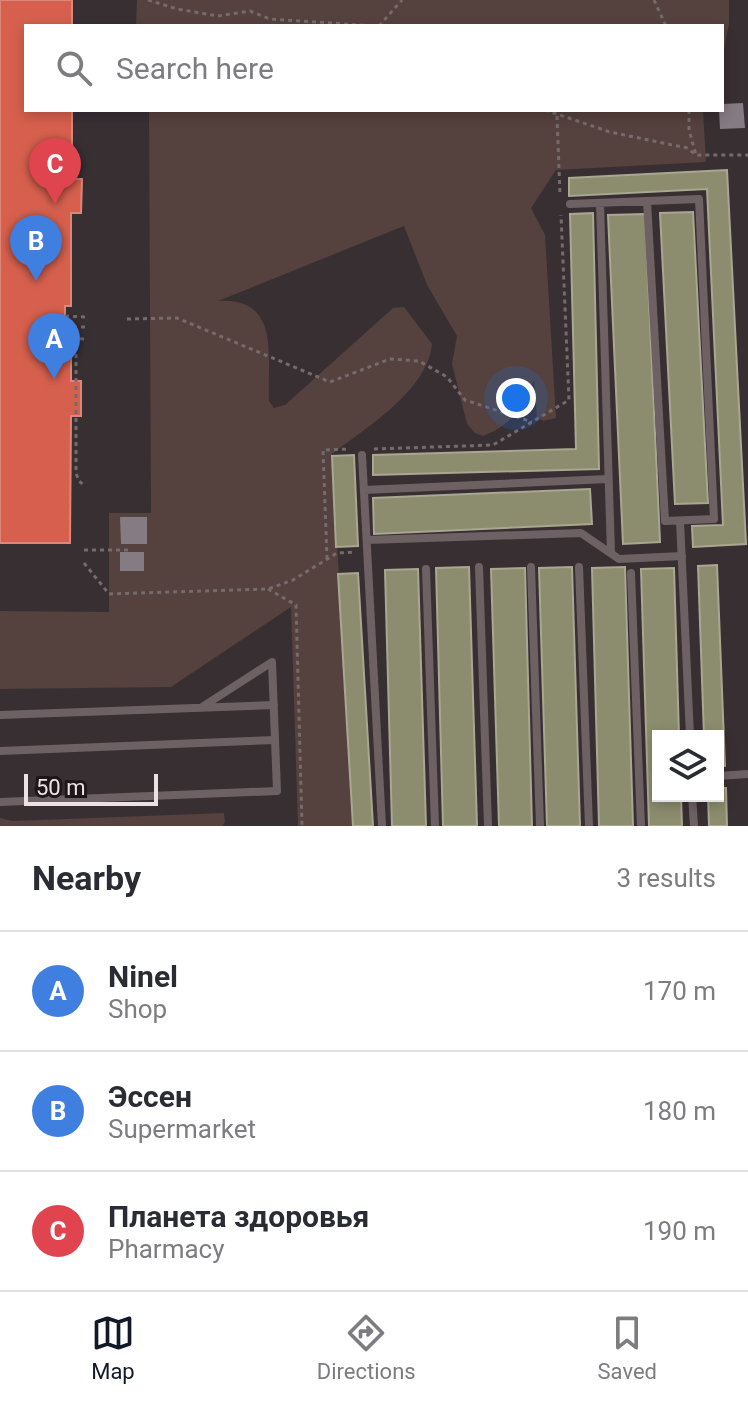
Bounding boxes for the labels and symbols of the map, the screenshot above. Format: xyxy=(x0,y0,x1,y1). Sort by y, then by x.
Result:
pin: C xyxy=(29,138,81,204)
pin: B xyxy=(10,215,62,281)
pin: A xyxy=(28,313,80,379)
your location xyxy=(496,378,536,418)
scale bar xyxy=(24,770,158,806)

